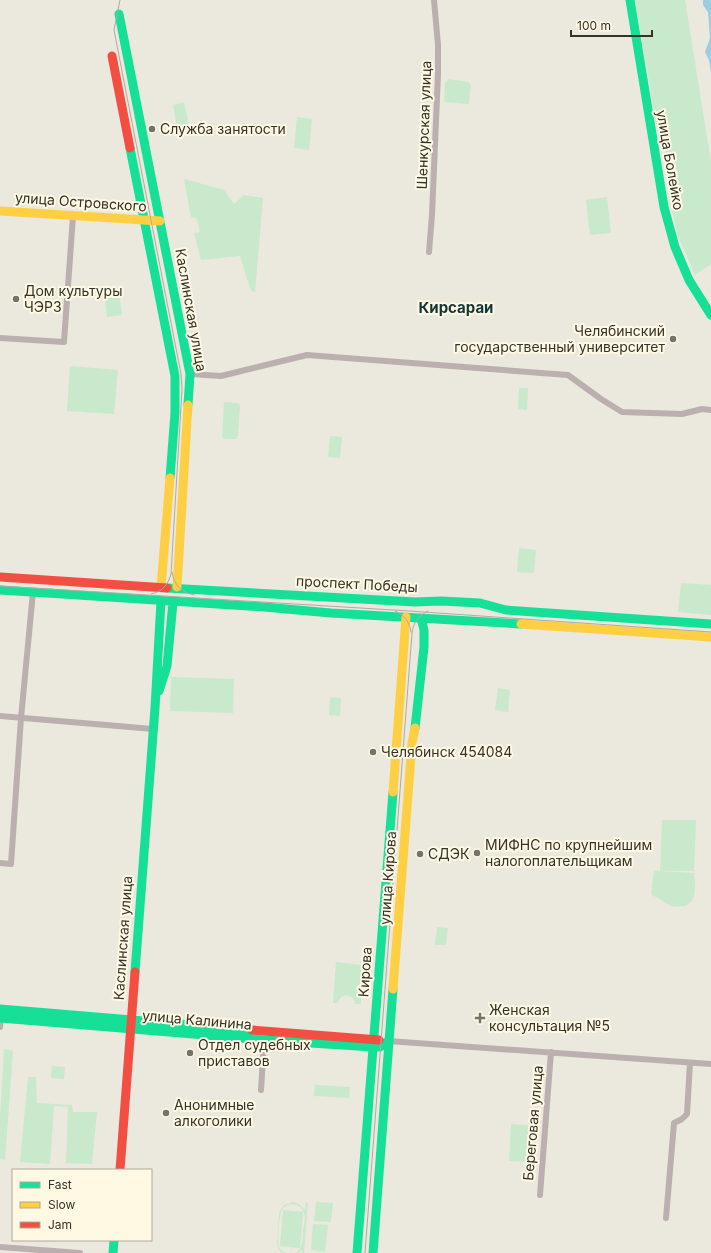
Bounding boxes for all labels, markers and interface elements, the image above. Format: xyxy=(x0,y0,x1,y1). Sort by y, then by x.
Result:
scale bar xyxy=(571,12,652,38)
text: 100 m xyxy=(577,18,611,33)
street label: Шенкурская улица xyxy=(413,60,434,190)
street label: улица Болейко xyxy=(653,109,688,211)
place label: Служба занятости xyxy=(160,120,286,137)
marker: Служба занятости xyxy=(147,124,157,134)
street label: улица Островского xyxy=(15,188,147,215)
street label: Каслинская улица xyxy=(172,247,211,373)
place label: Дом культуры ЧЭРЗ xyxy=(24,282,123,315)
marker: Дом культуры ЧЭРЗ xyxy=(11,294,21,304)
district label: Кирсараи xyxy=(419,298,493,317)
place label: Челябинский государственный университет xyxy=(454,322,665,355)
marker: Челябинский государственный университет xyxy=(668,334,678,344)
street label: проспект Победы xyxy=(296,572,418,595)
place label: Челябинск 454084 xyxy=(381,743,512,760)
marker: Челябинск 454084 xyxy=(368,747,378,757)
street label: улица Кирова xyxy=(376,830,399,926)
place label: МИФНС по крупнейшим налогоплательщикам xyxy=(485,836,652,869)
place label: СДЭК xyxy=(428,845,470,862)
marker: МИФНС по крупнейшим налогоплательщикам xyxy=(472,848,482,858)
marker: СДЭК xyxy=(415,849,425,859)
street label: Каслинская улица xyxy=(110,875,135,1001)
street label: Кирова xyxy=(354,946,375,998)
place label: Женская консультация №5 xyxy=(489,1001,610,1034)
street label: улица Калинина xyxy=(141,1006,253,1033)
marker: Женская консультация №5 xyxy=(474,1012,486,1024)
place label: Отдел судебных приставов xyxy=(198,1036,311,1069)
marker: Отдел судебных приставов xyxy=(185,1048,195,1058)
street label: Береговая улица xyxy=(519,1065,546,1181)
place label: Анонимные алкоголики xyxy=(174,1096,254,1129)
marker: Анонимные алкоголики xyxy=(161,1108,171,1118)
legend xyxy=(12,1169,152,1241)
text: Fast xyxy=(48,1177,72,1192)
text: Slow xyxy=(48,1197,76,1212)
text: Jam xyxy=(48,1217,72,1232)

